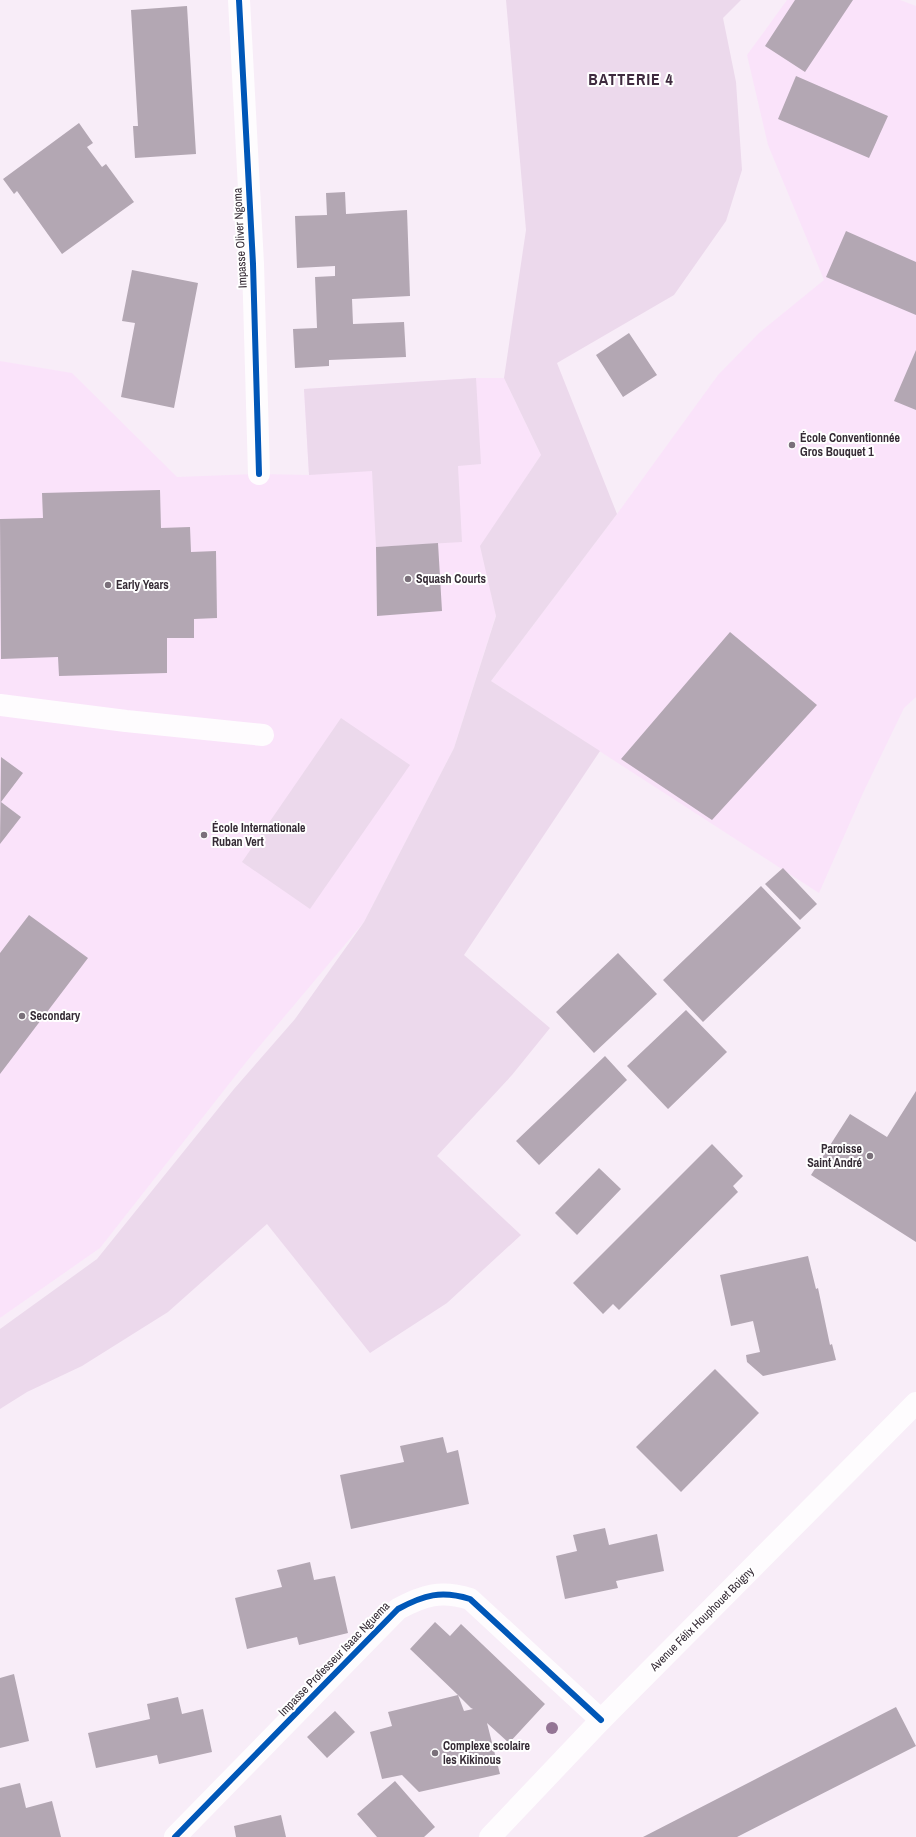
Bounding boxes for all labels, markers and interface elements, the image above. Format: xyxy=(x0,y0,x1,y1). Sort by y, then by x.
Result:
district label: BATTERIE 4 xyxy=(588,68,674,90)
street label: Impasse Oliver Ngoma xyxy=(229,187,251,289)
place label: École Conventionnée Gros Bouquet 1 xyxy=(800,430,901,460)
marker: École Conventionnée Gros Bouquet 1 xyxy=(787,440,797,450)
place label: Squash Courts xyxy=(416,571,487,587)
marker: Squash Courts xyxy=(403,574,413,584)
place label: Early Years xyxy=(116,577,169,593)
marker: Early Years xyxy=(103,580,113,590)
place label: École Internationale Ruban Vert xyxy=(212,820,306,850)
marker: École Internationale Ruban Vert xyxy=(199,830,209,840)
place label: Secondary xyxy=(30,1008,81,1024)
marker: Secondary xyxy=(17,1011,27,1021)
place label: Paroisse Saint André xyxy=(807,1141,863,1171)
marker: Paroisse Saint André xyxy=(865,1151,875,1161)
street label: Avenue Félix Houphouet Boigny xyxy=(646,1563,758,1675)
street label: Impasse Professeur Isaac Nguema xyxy=(275,1598,393,1720)
place label: Complexe scolaire les Kikinous xyxy=(443,1738,530,1768)
marker: Complexe scolaire les Kikinous xyxy=(430,1748,440,1758)

